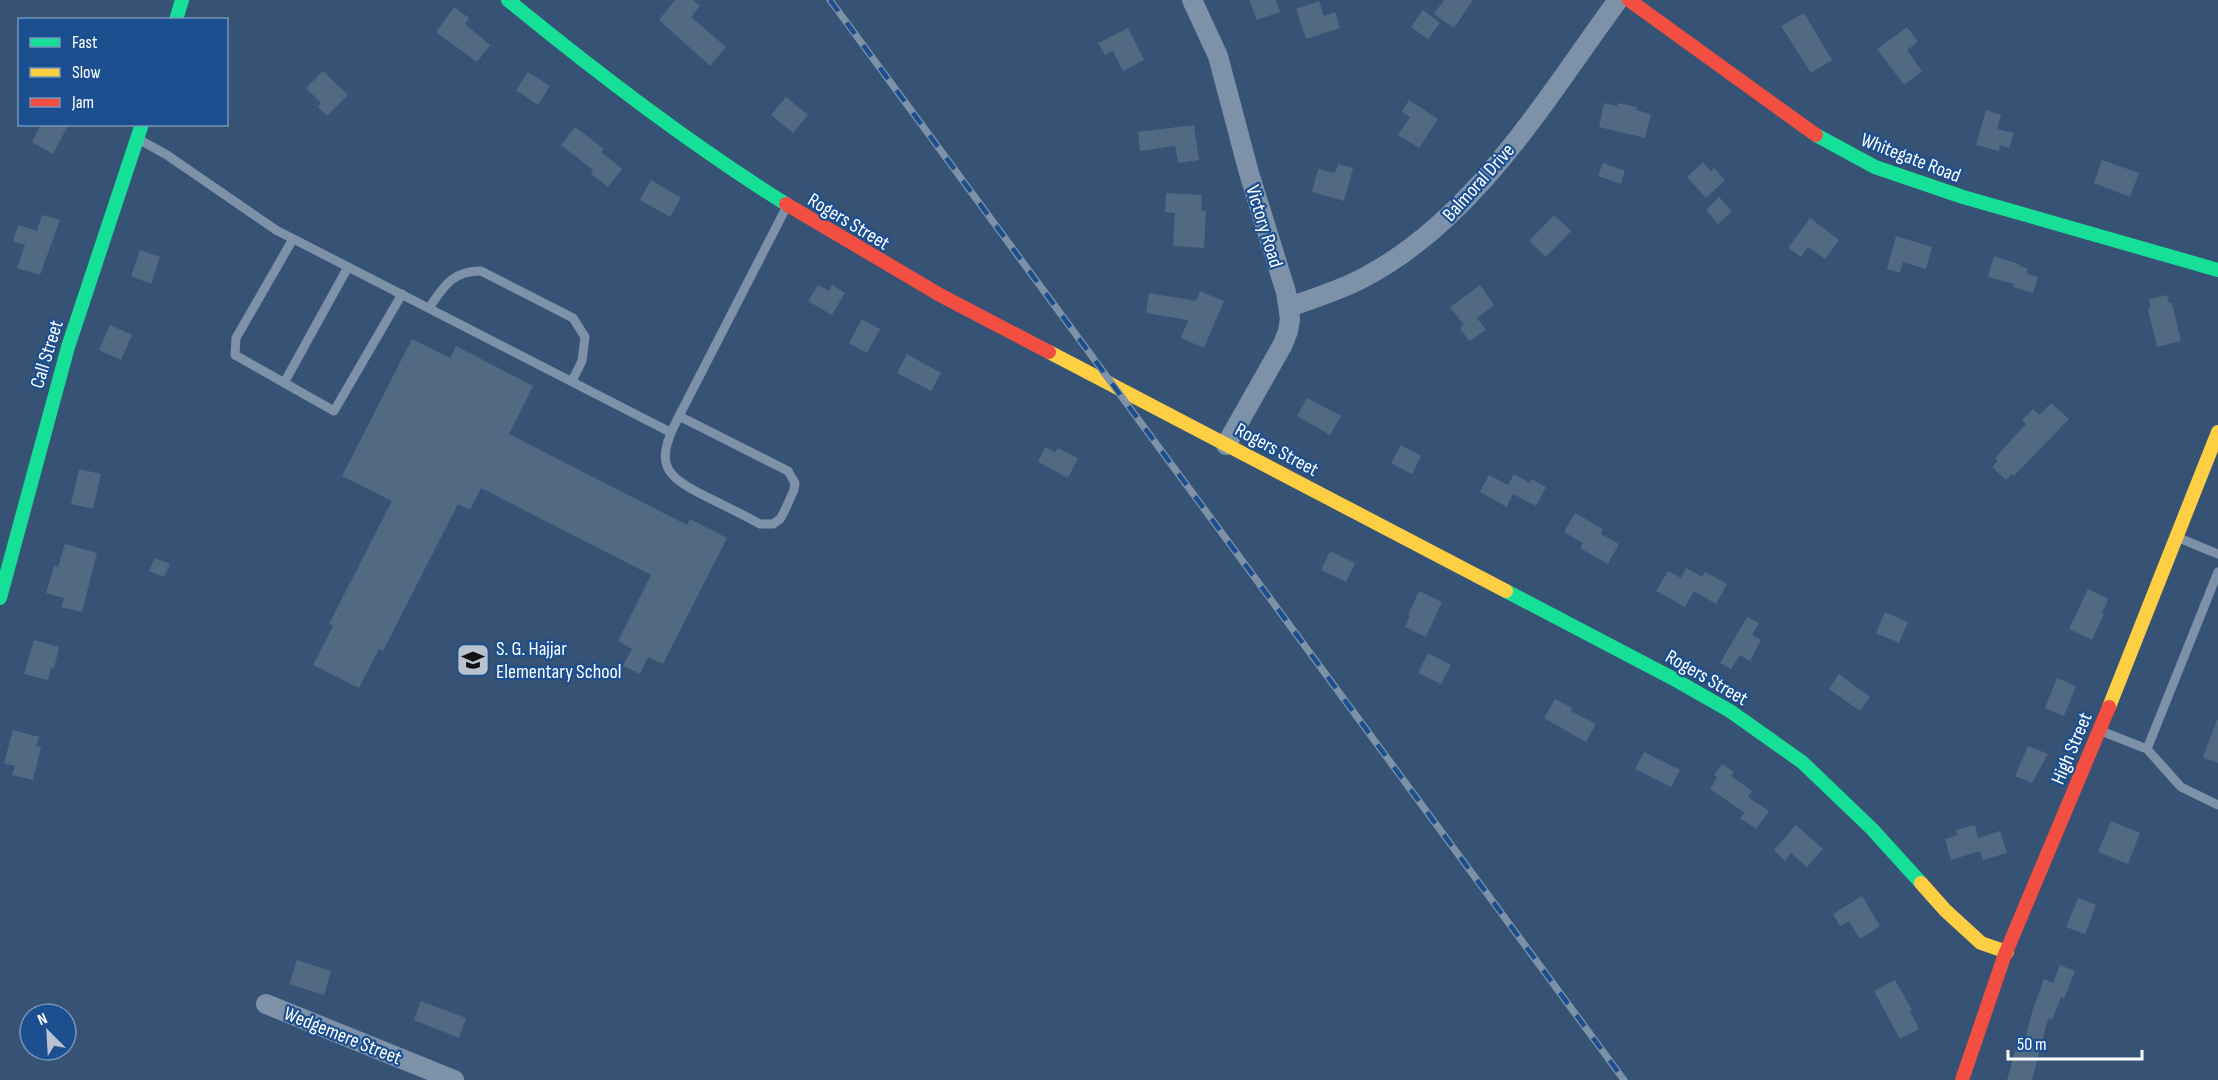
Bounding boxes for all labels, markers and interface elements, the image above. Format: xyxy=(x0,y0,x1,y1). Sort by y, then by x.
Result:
legend xyxy=(18,18,228,126)
text: Fast xyxy=(72,32,98,53)
text: Slow xyxy=(72,62,101,83)
text: Jam xyxy=(71,92,94,113)
street label: Whitegate Road xyxy=(1857,128,1964,188)
street label: Balmoral Drive xyxy=(1438,139,1520,227)
street label: Victory Road xyxy=(1240,182,1288,270)
street label: Rogers Street xyxy=(803,188,894,256)
street label: Call Street xyxy=(25,317,69,391)
street label: Rogers Street xyxy=(1231,418,1322,482)
place label: S. G. Hajjar Elementary School xyxy=(496,637,622,684)
school or university icon: S. G. Hajjar Elementary School xyxy=(455,642,491,678)
street label: Rogers Street xyxy=(1661,645,1752,711)
street label: High Street xyxy=(2046,709,2098,788)
street label: Wedgemere Street xyxy=(280,1001,405,1070)
north arrow xyxy=(18,1002,78,1062)
text: N xyxy=(35,1009,50,1030)
scale bar xyxy=(2008,1023,2142,1061)
text: 50 m xyxy=(2017,1034,2047,1055)

